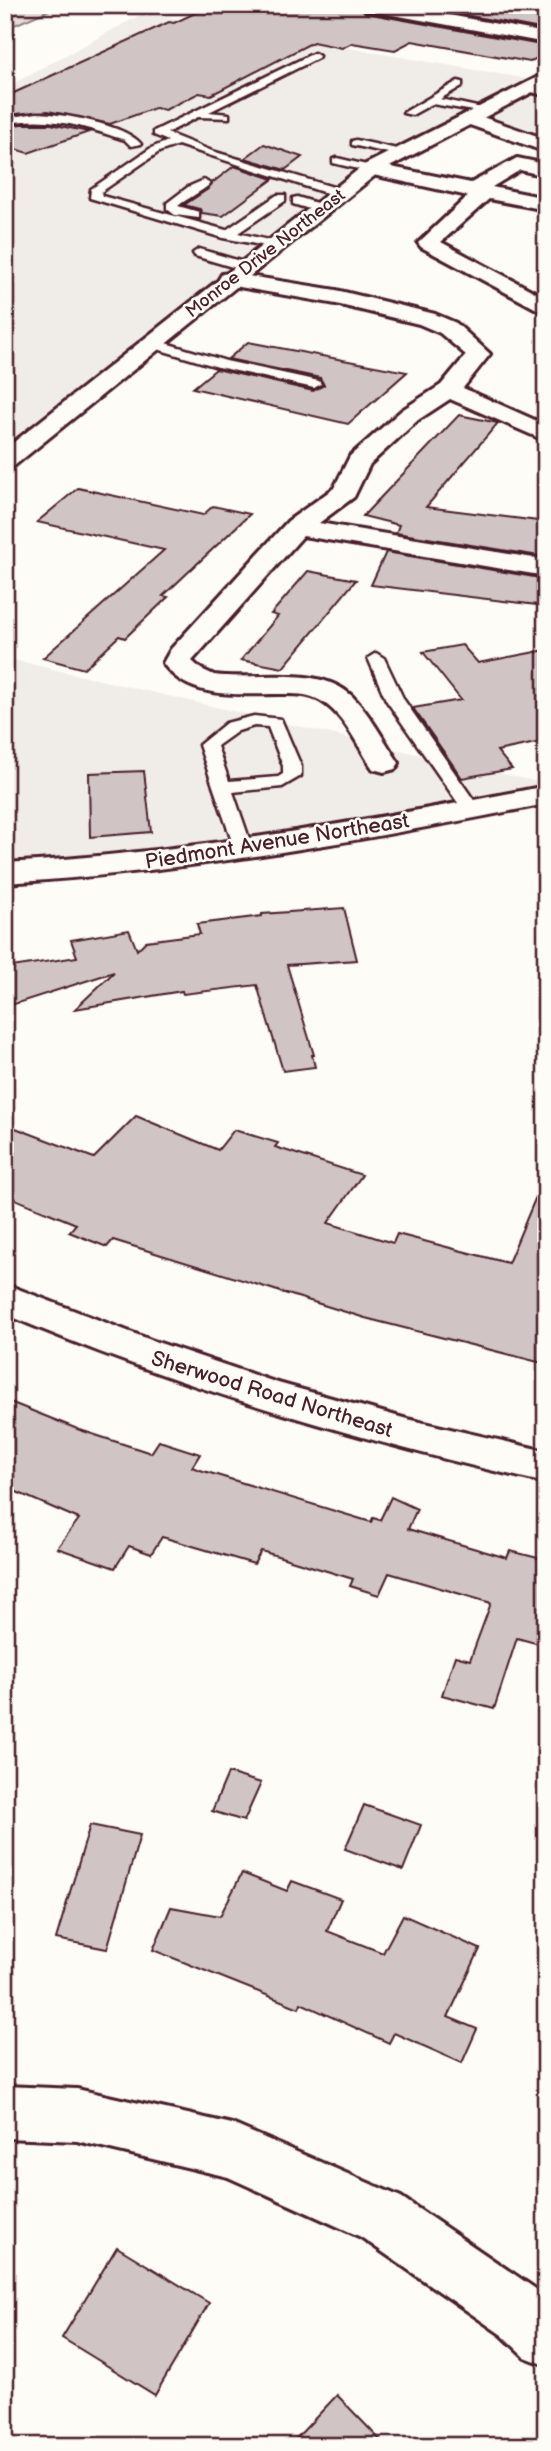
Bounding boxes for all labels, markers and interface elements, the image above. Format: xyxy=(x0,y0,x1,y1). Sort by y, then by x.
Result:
street label: Monroe Drive Northeast xyxy=(182,184,349,322)
street label: Piedmont Avenue Northeast xyxy=(143,808,411,875)
street label: Sherwood Road Northeast xyxy=(148,1346,396,1443)

